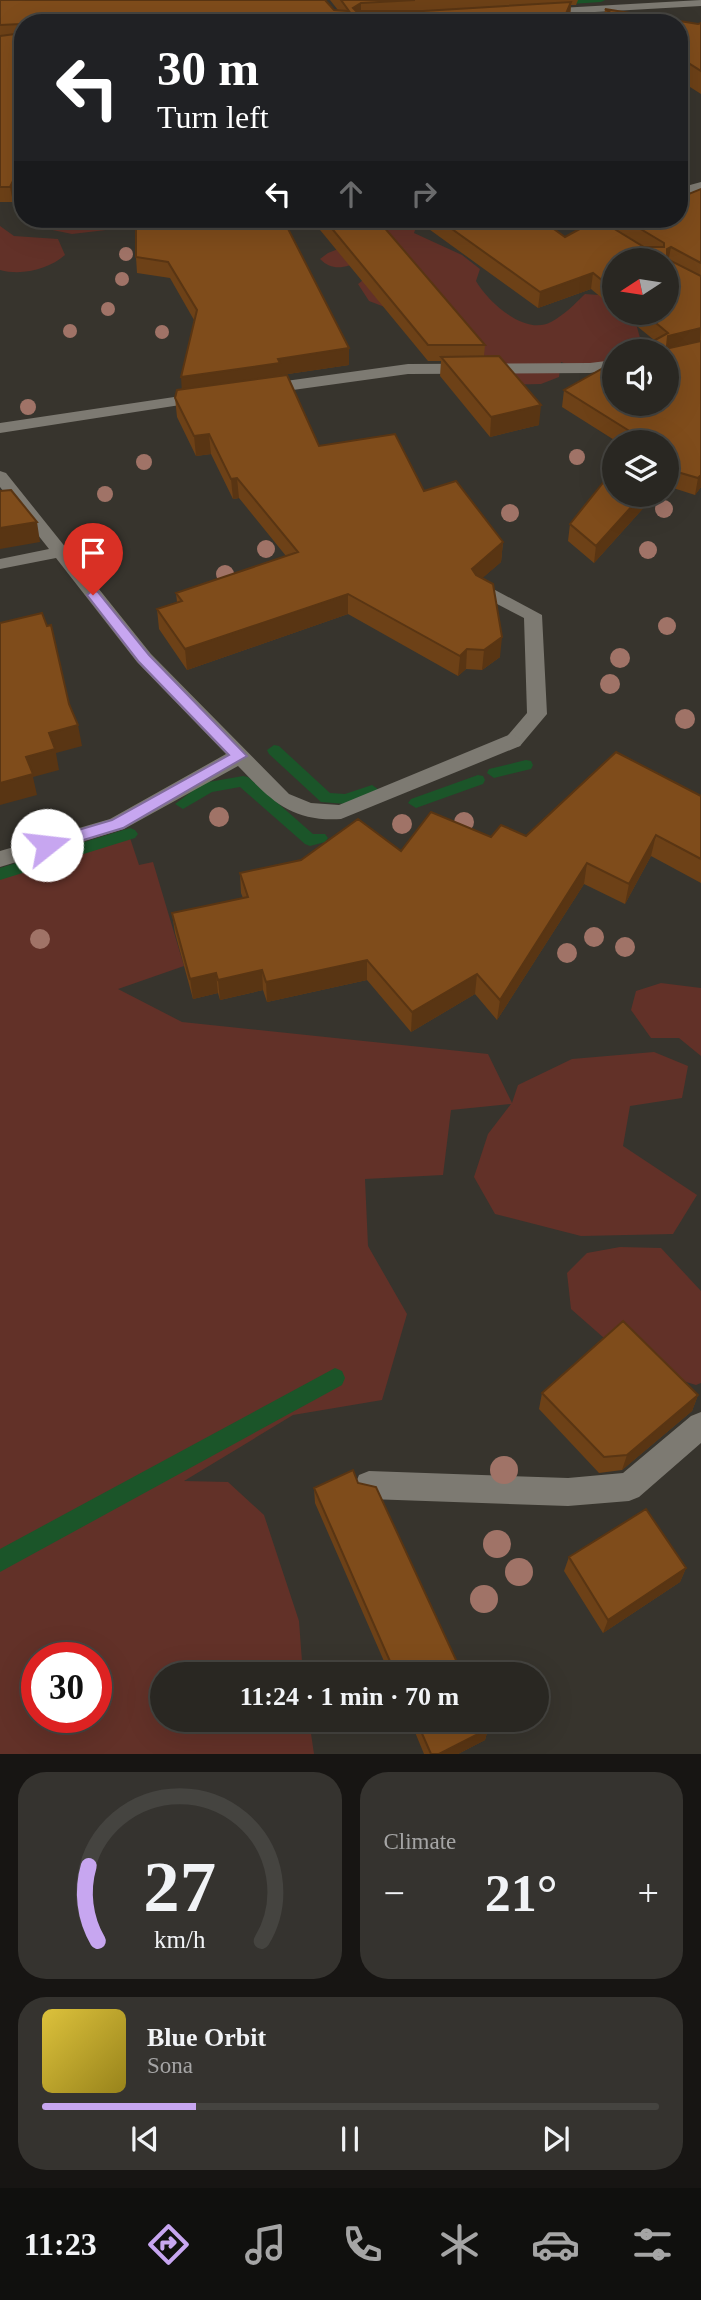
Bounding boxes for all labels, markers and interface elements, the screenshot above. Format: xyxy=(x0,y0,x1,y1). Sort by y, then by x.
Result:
text: 30 m xyxy=(157,41,259,96)
icon: left xyxy=(42,42,133,133)
text: Turn left xyxy=(157,99,269,135)
icon: left xyxy=(259,175,297,213)
icon: ahead xyxy=(332,175,370,213)
icon: right xyxy=(405,175,443,213)
north arrow xyxy=(602,248,679,326)
map controls xyxy=(602,248,679,507)
button: sound xyxy=(602,339,679,416)
button: layers xyxy=(602,430,679,507)
pin xyxy=(63,523,123,595)
icon: arrive xyxy=(74,534,112,572)
position arrow xyxy=(10.0,808,84.0,882)
speed limit sign: 30 xyxy=(21,1642,112,1733)
text: 11:24 · 1 min · 70 m xyxy=(240,1682,459,1711)
text: Climate xyxy=(384,1829,456,1854)
text: 27 xyxy=(143,1847,216,1928)
text: 21° xyxy=(485,1865,558,1922)
text: − xyxy=(384,1872,405,1914)
text: + xyxy=(638,1872,659,1914)
text: km/h xyxy=(154,1926,206,1953)
text: Blue Orbit xyxy=(147,2023,266,2052)
text: Sona xyxy=(147,2053,193,2078)
icon: previous xyxy=(126,2120,164,2158)
icon: pause xyxy=(331,2120,369,2158)
icon: next xyxy=(537,2120,575,2158)
icon: directions xyxy=(144,2220,193,2269)
icon: music xyxy=(241,2220,290,2269)
icon: phone xyxy=(338,2220,387,2269)
icon: climate xyxy=(435,2220,484,2269)
icon: car xyxy=(531,2220,580,2269)
icon: filters xyxy=(628,2220,677,2269)
text: 11:23 xyxy=(24,2226,97,2262)

